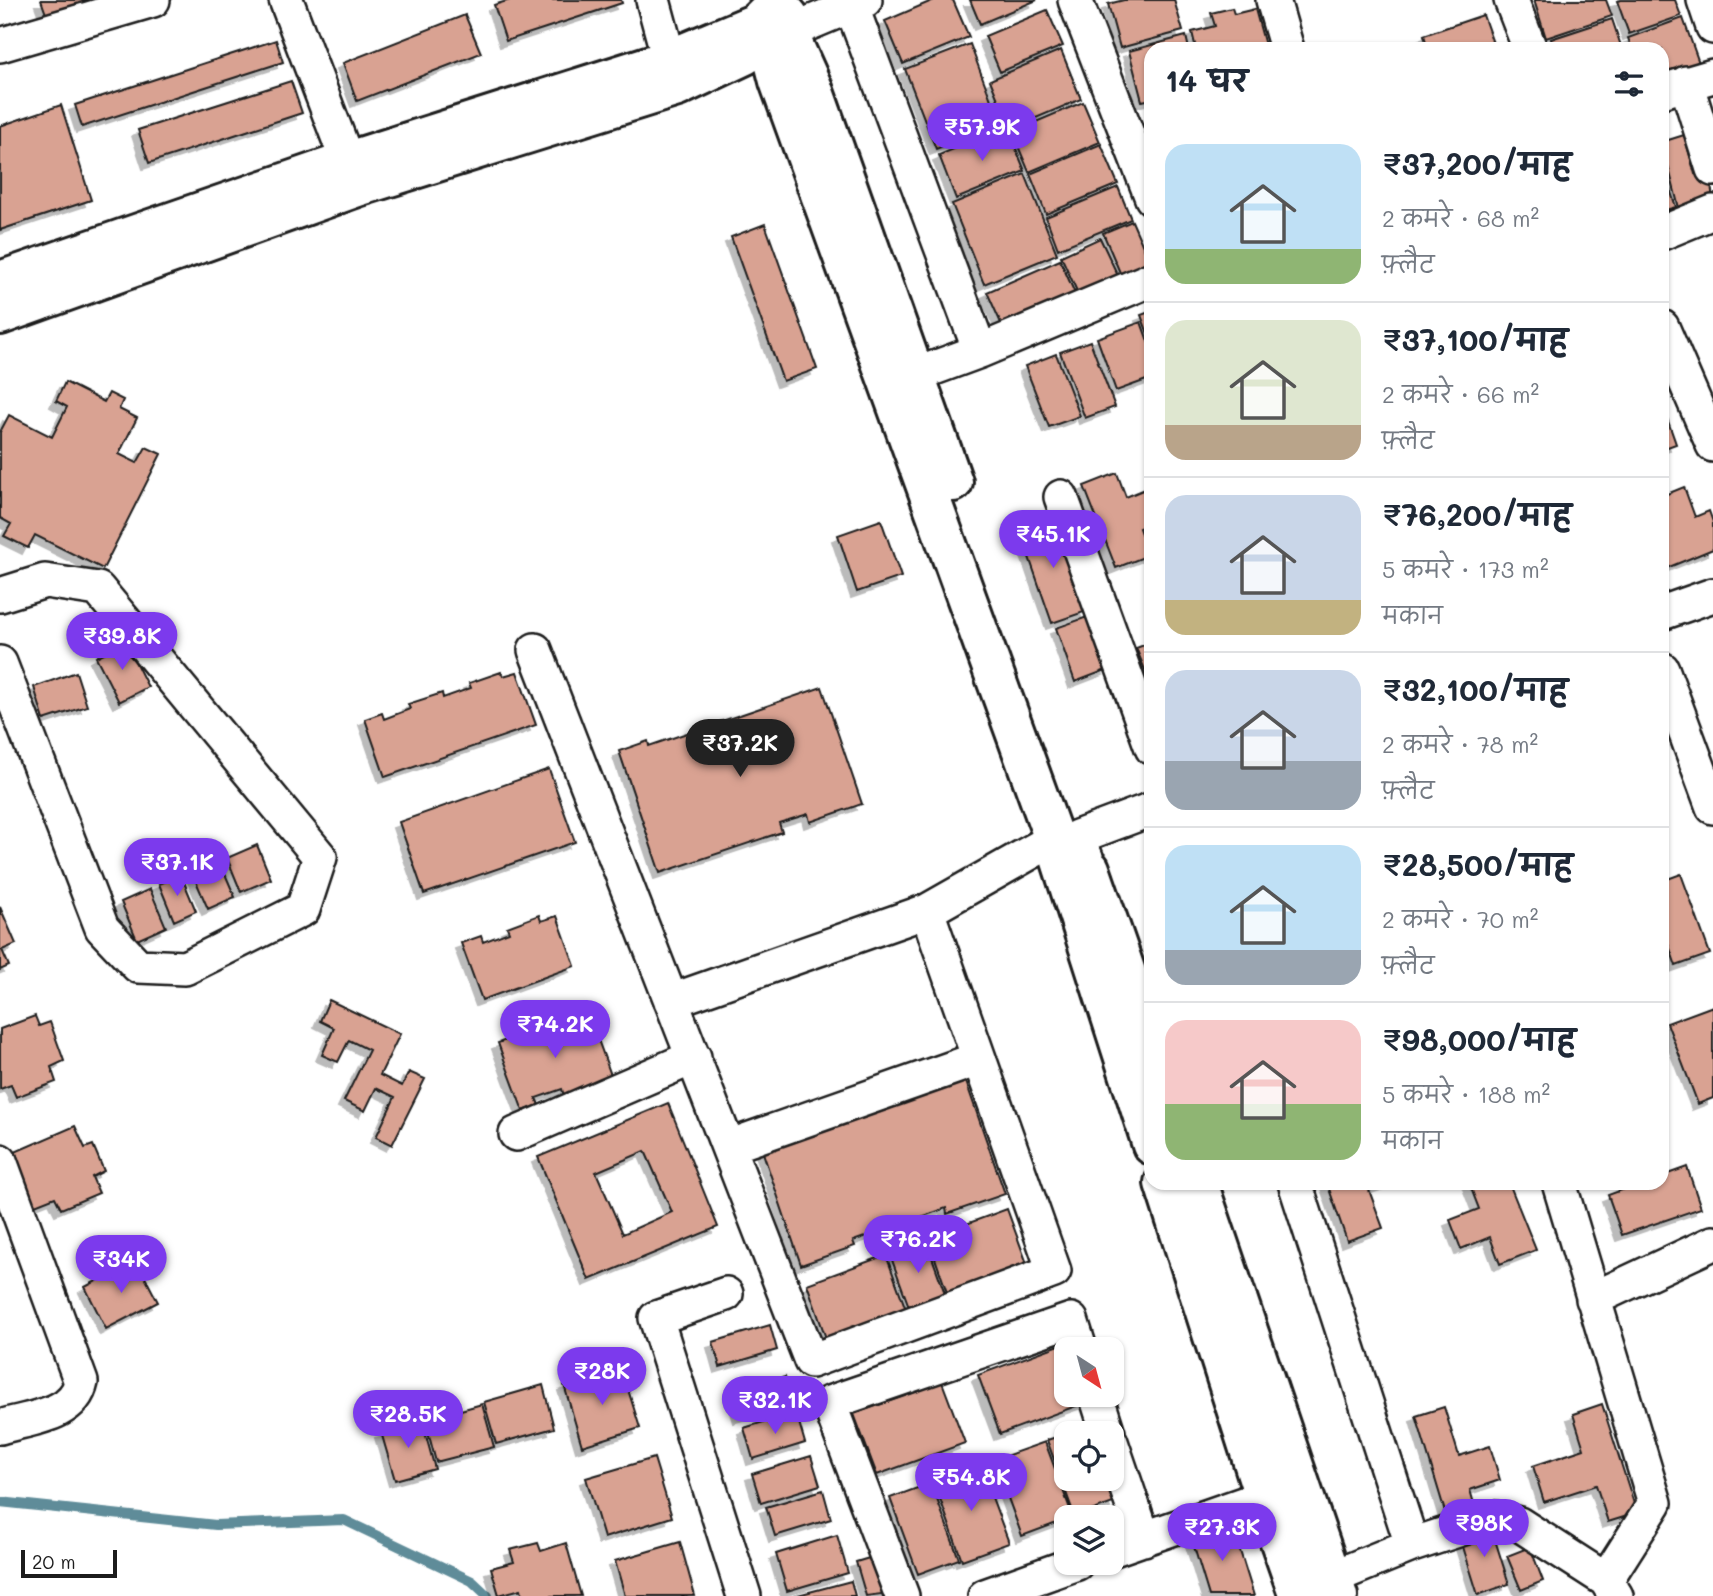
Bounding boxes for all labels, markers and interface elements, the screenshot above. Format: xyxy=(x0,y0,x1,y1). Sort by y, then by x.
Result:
text: 14 घर xyxy=(1165,60,1248,100)
icon: filters xyxy=(1610,65,1648,103)
pin: ₹57.9K xyxy=(925,104,1039,163)
text: ₹57.9K xyxy=(943,111,1021,141)
text: ₹37,200/माह xyxy=(1382,143,1571,183)
icon: home xyxy=(1221,172,1305,256)
text: 2 कमरे · 68 m² xyxy=(1382,203,1539,233)
text: फ़्लैट xyxy=(1382,249,1434,279)
text: ₹37,100/माह xyxy=(1382,319,1568,359)
icon: home xyxy=(1221,348,1305,432)
text: 2 कमरे · 66 m² xyxy=(1382,379,1539,409)
text: फ़्लैट xyxy=(1382,425,1434,455)
text: ₹76,200/माह xyxy=(1382,494,1572,534)
pin: ₹45.1K xyxy=(996,510,1110,570)
text: ₹45.1K xyxy=(1015,518,1091,548)
icon: home xyxy=(1221,523,1305,607)
text: 5 कमरे · 173 m² xyxy=(1382,554,1549,584)
text: मकान xyxy=(1382,600,1443,630)
pin: ₹39.8K xyxy=(65,612,179,672)
text: ₹39.8K xyxy=(82,620,162,650)
text: ₹32,100/माह xyxy=(1382,669,1568,709)
icon: home xyxy=(1221,698,1305,782)
pin: ₹37.2K xyxy=(683,720,797,779)
text: ₹37.2K xyxy=(702,727,778,757)
text: 2 कमरे · 78 m² xyxy=(1382,729,1538,759)
text: फ़्लैट xyxy=(1382,775,1434,805)
pin: ₹37.1K xyxy=(120,838,234,898)
text: ₹28,500/माह xyxy=(1382,844,1573,884)
text: ₹37.1K xyxy=(140,846,214,876)
icon: home xyxy=(1221,873,1305,957)
text: 2 कमरे · 70 m² xyxy=(1382,904,1538,934)
text: फ़्लैट xyxy=(1382,950,1434,980)
pin: ₹74.2K xyxy=(498,1000,612,1060)
text: ₹74.2K xyxy=(516,1008,594,1038)
text: ₹98,000/माह xyxy=(1382,1019,1576,1059)
icon: home xyxy=(1221,1048,1305,1132)
text: 5 कमरे · 188 m² xyxy=(1382,1079,1550,1109)
text: मकान xyxy=(1382,1125,1443,1155)
pin: ₹76.2K xyxy=(861,1216,975,1275)
text: ₹76.2K xyxy=(879,1223,957,1253)
pin: ₹34K xyxy=(80,1236,162,1295)
text: ₹34K xyxy=(92,1243,150,1273)
north arrow xyxy=(1054,1337,1124,1407)
map controls xyxy=(1054,1337,1124,1575)
pin: ₹28K xyxy=(561,1348,643,1407)
text: ₹28K xyxy=(573,1355,631,1385)
pin: ₹32.1K xyxy=(718,1376,832,1436)
text: ₹32.1K xyxy=(738,1384,812,1414)
pin: ₹28.5K xyxy=(351,1390,465,1450)
text: ₹28.5K xyxy=(369,1398,447,1428)
button: locate xyxy=(1054,1421,1124,1491)
pin: ₹54.8K xyxy=(914,1454,1028,1513)
text: ₹54.8K xyxy=(931,1461,1011,1491)
pin: ₹98K xyxy=(1443,1500,1525,1559)
pin: ₹27.3K xyxy=(1165,1504,1279,1563)
button: layers xyxy=(1054,1505,1124,1575)
text: ₹98K xyxy=(1455,1507,1513,1537)
text: ₹27.3K xyxy=(1184,1511,1260,1541)
scale bar xyxy=(21,1547,117,1579)
text: 20 m xyxy=(32,1549,76,1574)

